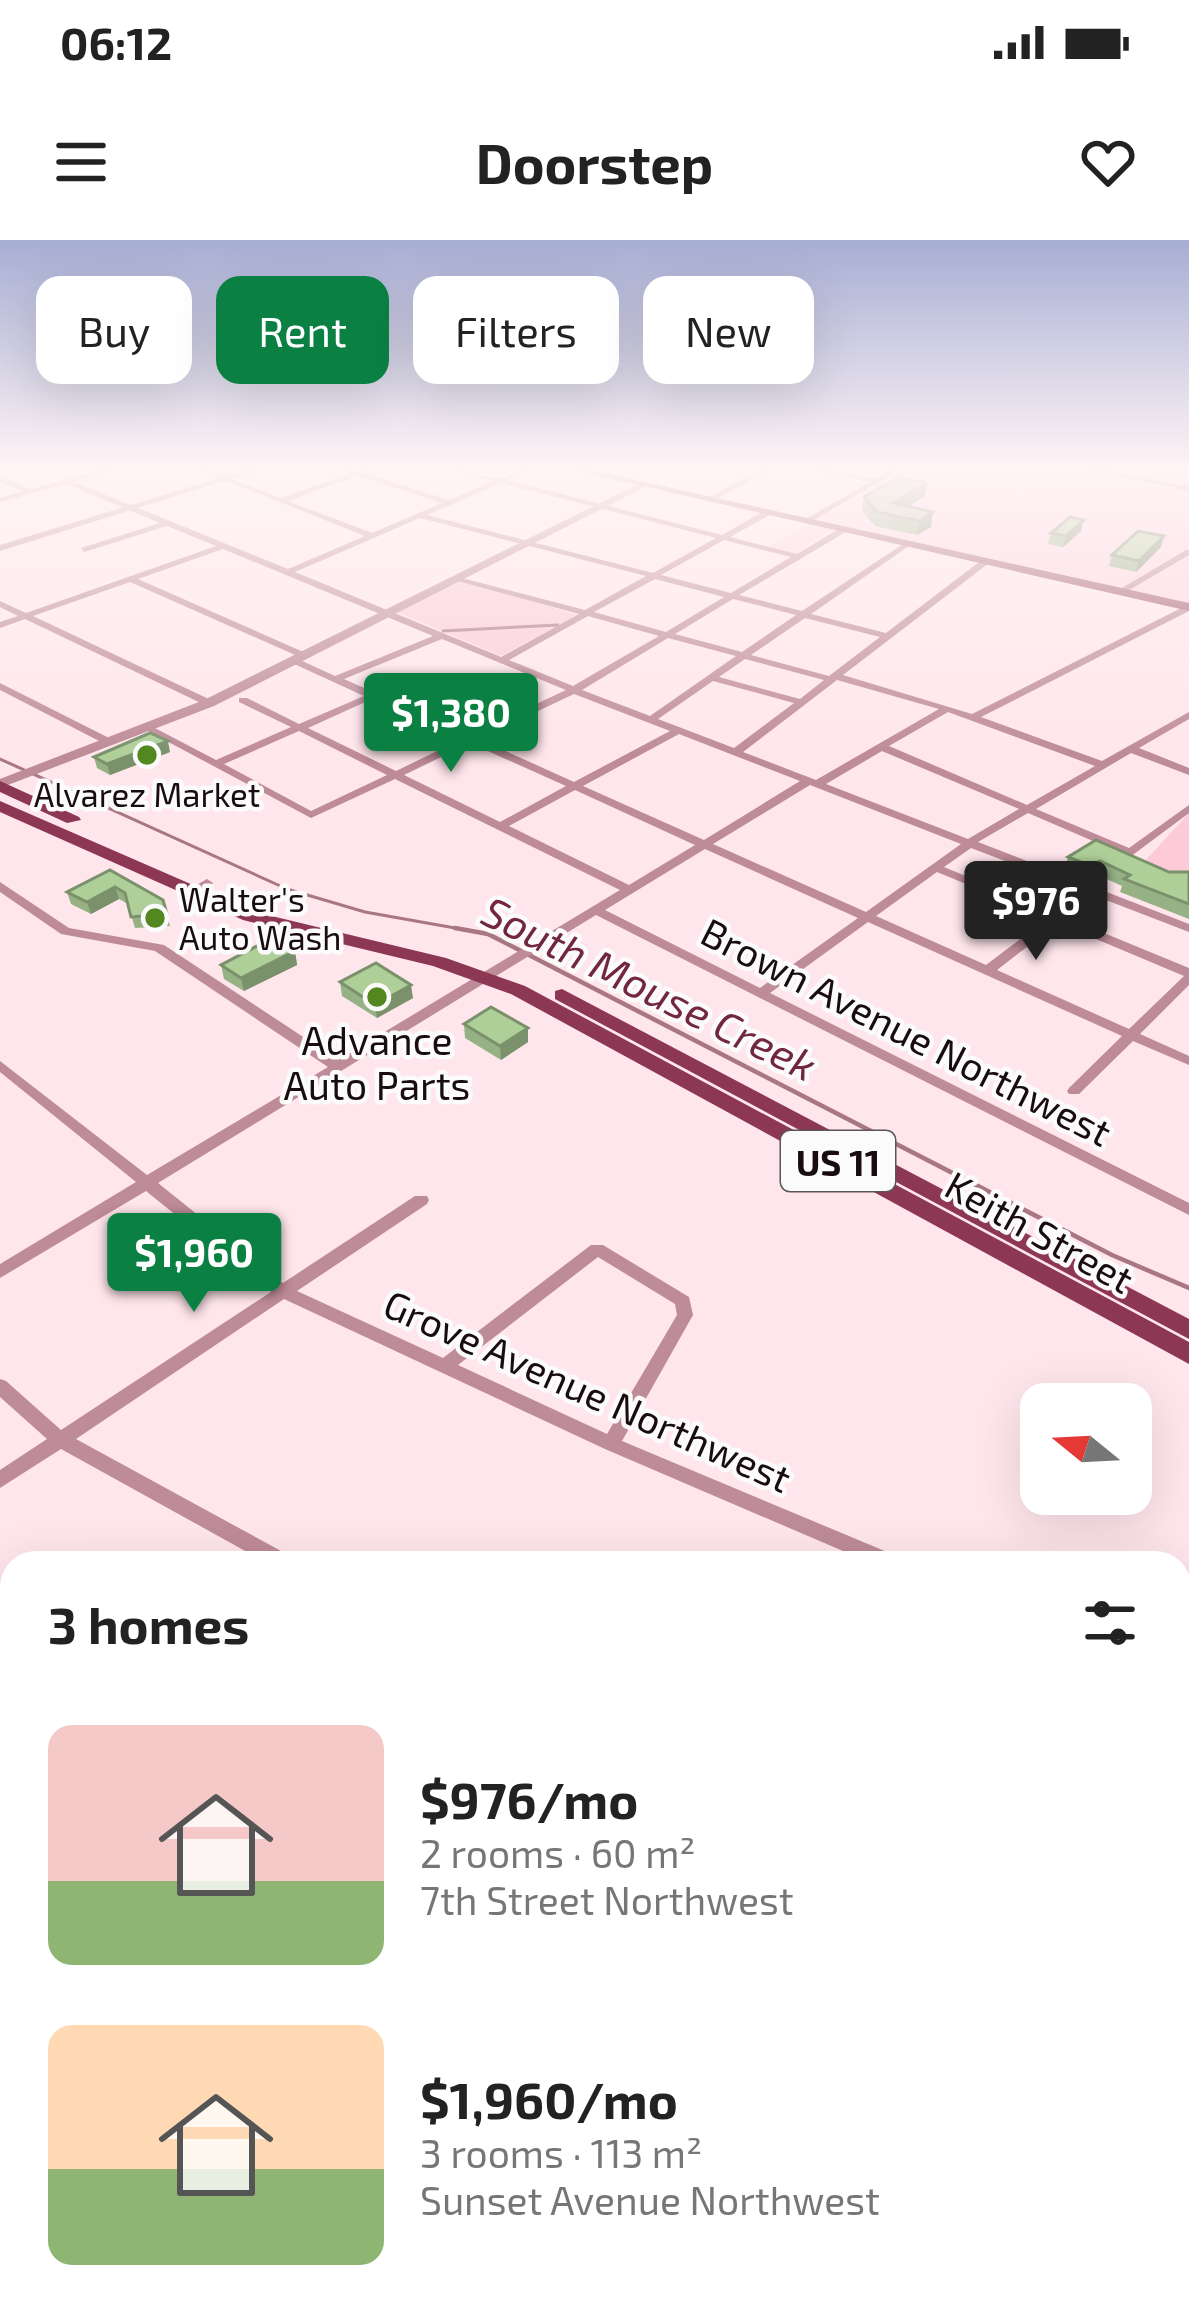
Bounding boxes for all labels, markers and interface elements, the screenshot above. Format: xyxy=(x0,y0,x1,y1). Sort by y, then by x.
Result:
text: 06:12 xyxy=(60,15,172,69)
icon: menu xyxy=(48,129,114,195)
icon: heart xyxy=(1075,129,1141,195)
text: Doorstep xyxy=(476,130,713,195)
chip: Buy xyxy=(36,276,192,384)
chip: Rent xyxy=(216,276,389,384)
chip: Filters xyxy=(413,276,619,384)
chip: New xyxy=(643,276,814,384)
pin: $1,380 xyxy=(353,673,549,775)
text: $1,380 xyxy=(391,688,511,735)
marker: Alvarez Market xyxy=(134,742,160,768)
place label: Alvarez Market xyxy=(34,774,260,814)
pin: $976 xyxy=(965,861,1107,963)
text: $976 xyxy=(991,876,1081,923)
place label: Walter's Auto Wash xyxy=(179,879,342,957)
water label: South Mouse Creek xyxy=(475,885,825,1089)
marker: Walter's Auto Wash xyxy=(142,905,168,931)
street label: Brown Avenue Northwest xyxy=(694,907,1120,1155)
marker: Advance Auto Parts xyxy=(364,984,390,1010)
place label: Advance Auto Parts xyxy=(284,1016,470,1108)
road number: US 11 xyxy=(781,1131,895,1191)
street label: Keith Street xyxy=(938,1160,1142,1302)
pin: $1,960 xyxy=(96,1213,292,1315)
text: $1,960 xyxy=(134,1228,254,1275)
street label: Grove Avenue Northwest xyxy=(377,1279,799,1501)
north arrow xyxy=(1020,1383,1152,1515)
map controls xyxy=(1020,1383,1152,1515)
icon: filters xyxy=(1077,1590,1143,1656)
text: 3 homes xyxy=(48,1593,249,1654)
text: $976/mo xyxy=(420,1768,638,1829)
icon: home xyxy=(144,1773,288,1917)
text: 2 rooms · 60 m² xyxy=(420,1829,695,1876)
text: 7th Street Northwest xyxy=(420,1876,794,1923)
text: $1,960/mo xyxy=(420,2068,678,2129)
icon: home xyxy=(144,2073,288,2217)
text: 3 rooms · 113 m² xyxy=(420,2129,702,2176)
text: Sunset Avenue Northwest xyxy=(420,2176,880,2223)

